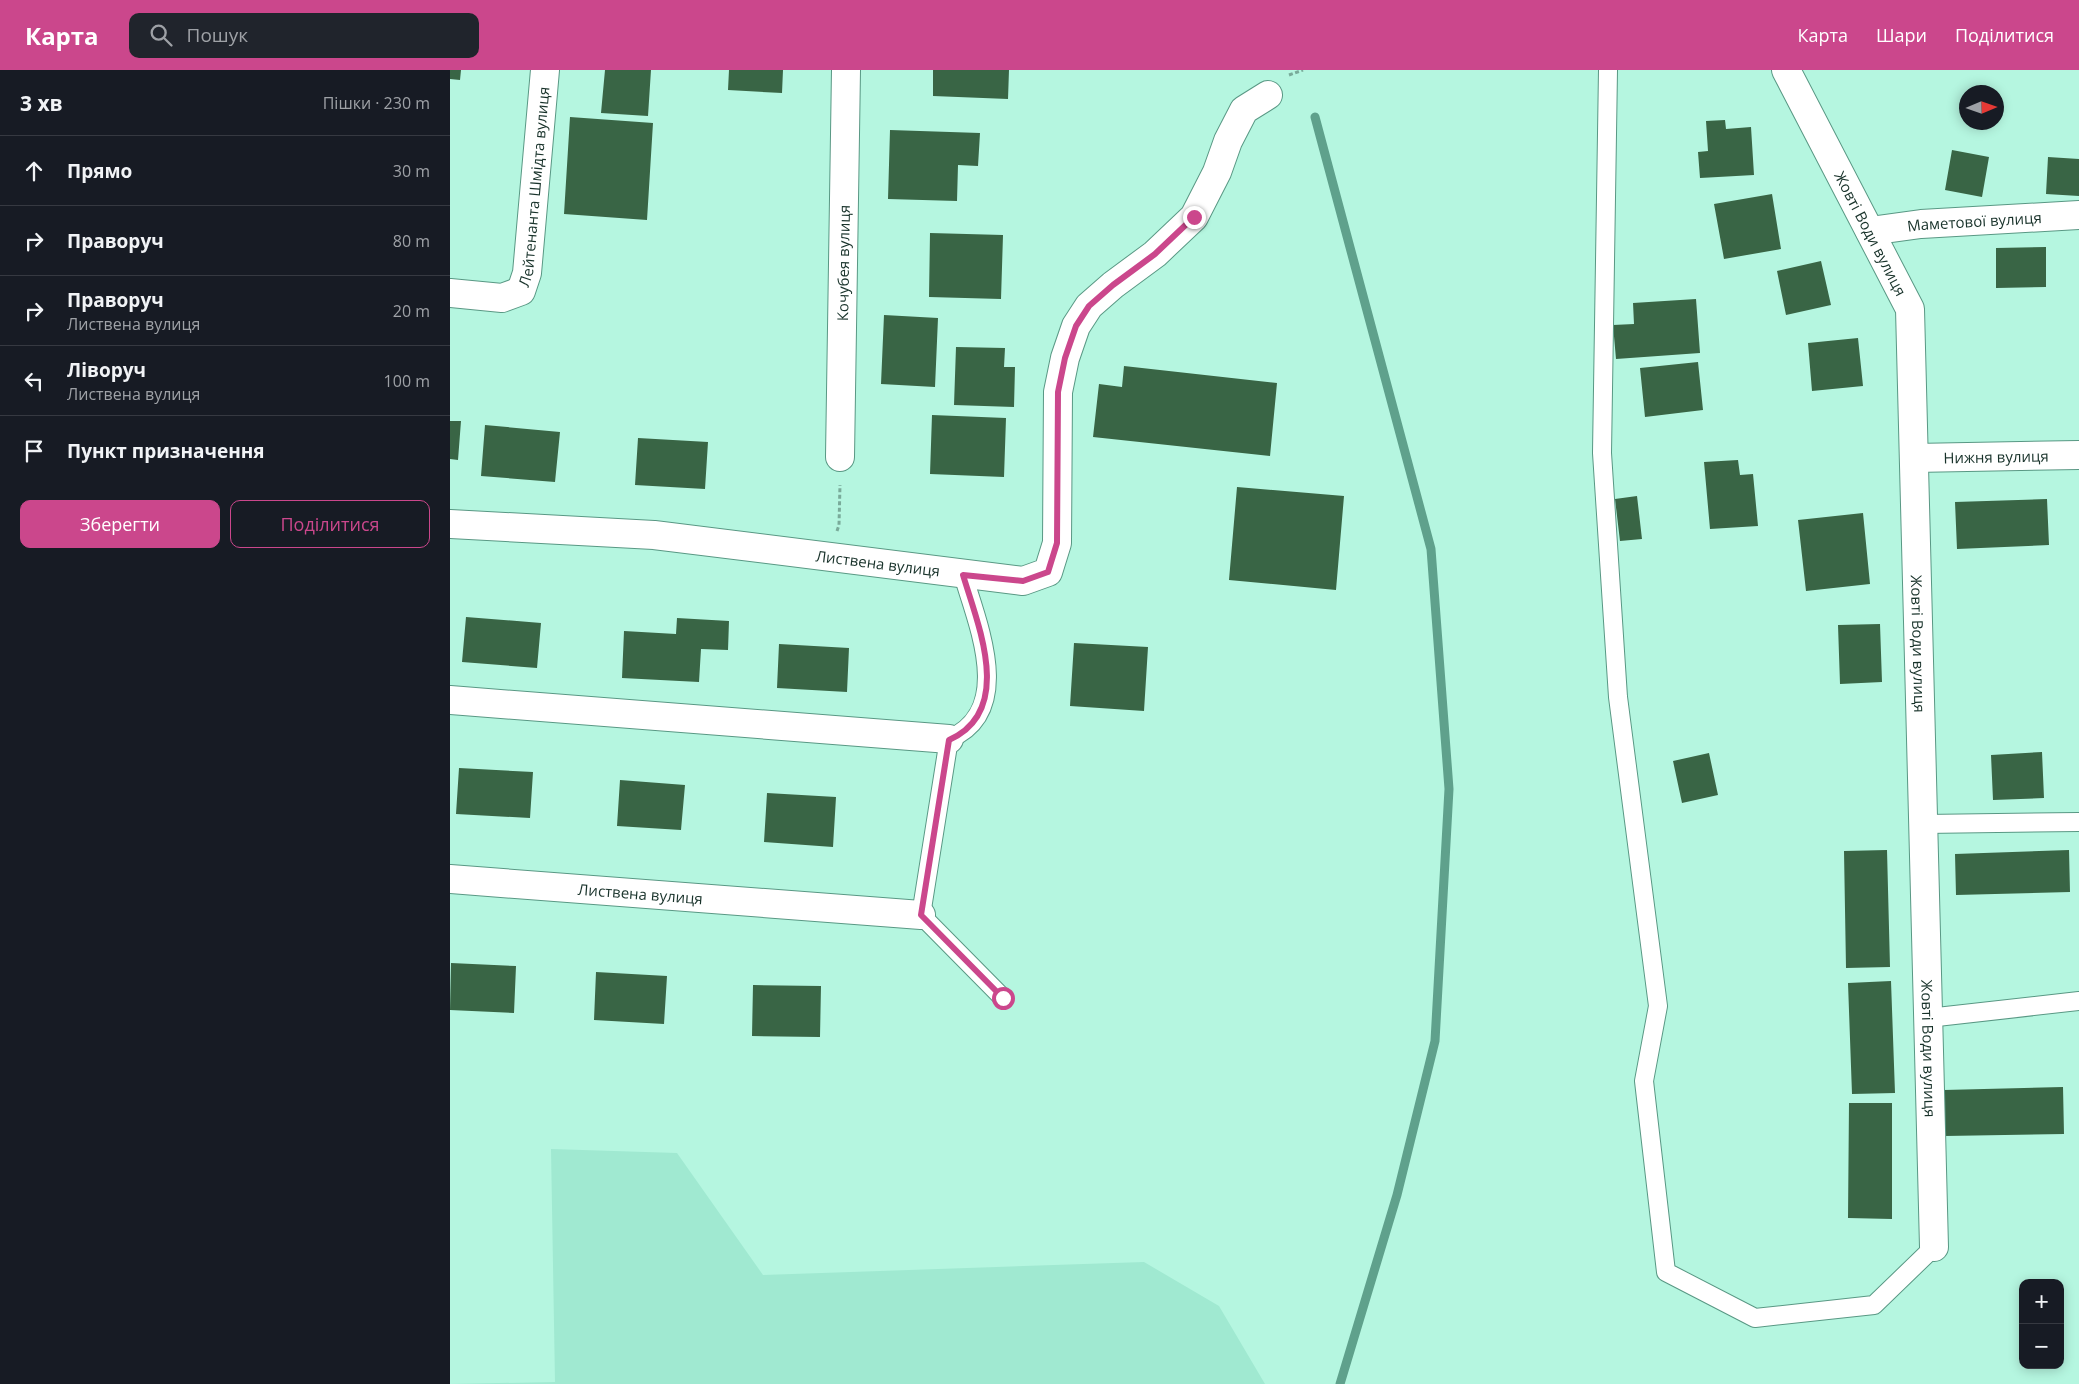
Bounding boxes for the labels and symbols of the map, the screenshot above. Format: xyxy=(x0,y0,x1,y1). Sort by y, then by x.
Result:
north arrow xyxy=(1959,85,2004,130)
street label: Лейтенанта Шмідта вулиця xyxy=(513,86,553,289)
street label: Жовті Води вулиця xyxy=(1830,168,1911,299)
street label: Кочубея вулиця xyxy=(832,205,854,321)
route end xyxy=(1183,206,1206,229)
street label: Маметової вулиця xyxy=(1906,207,2042,236)
street label: Нижня вулиця xyxy=(1943,446,2049,467)
street label: Листвена вулиця xyxy=(815,545,941,581)
street label: Жовті Води вулиця xyxy=(1907,574,1930,713)
street label: Листвена вулиця xyxy=(577,879,704,908)
street label: Жовті Води вулиця xyxy=(1917,979,1941,1118)
route start xyxy=(992,987,1015,1010)

